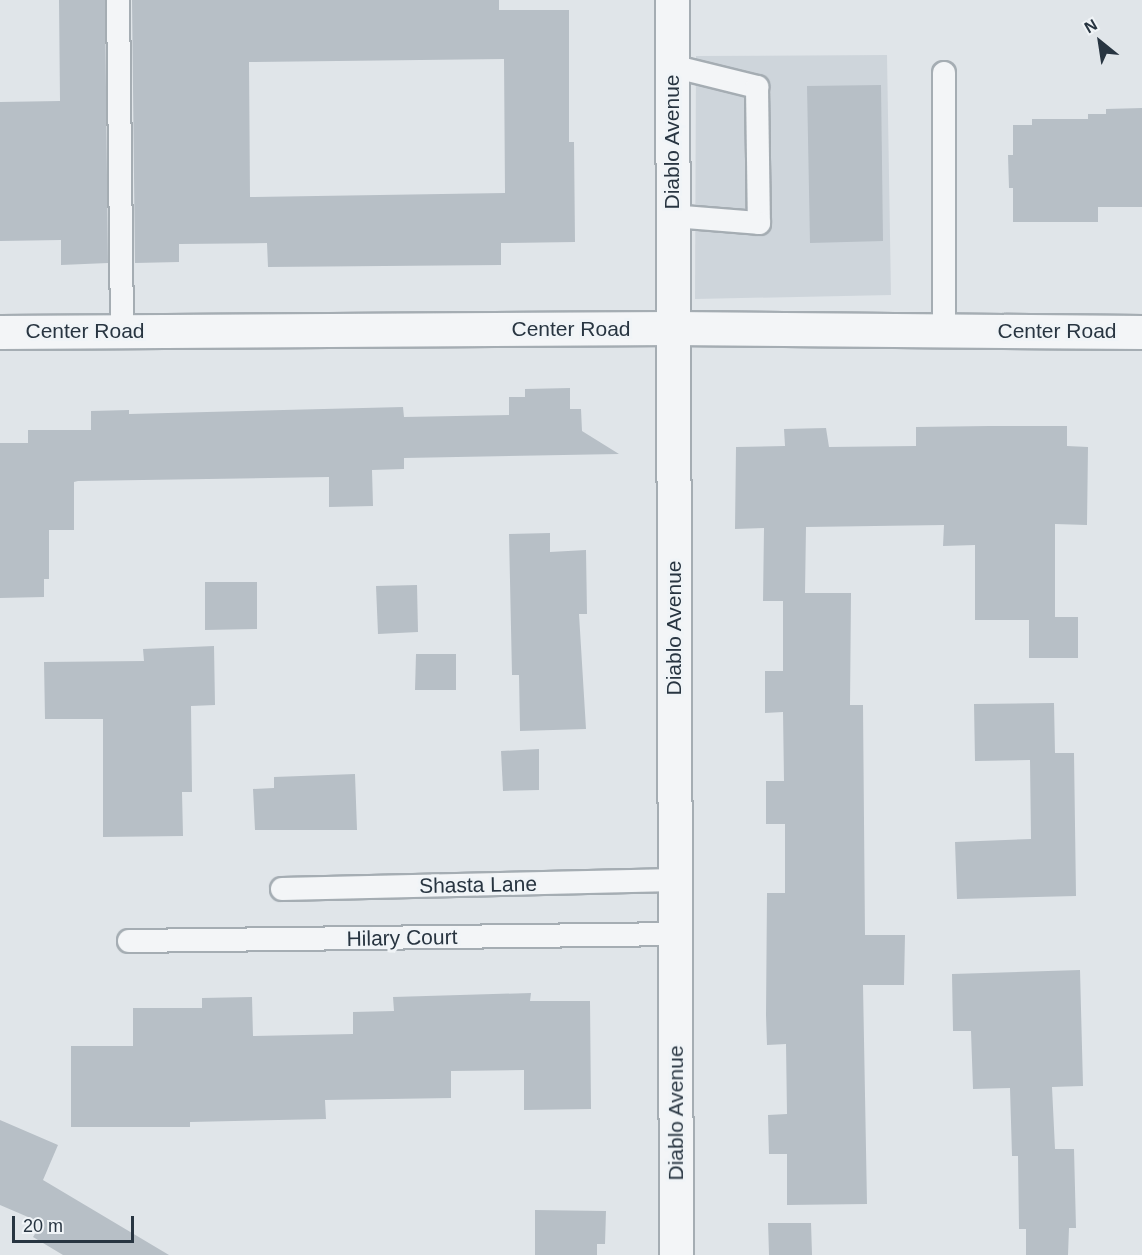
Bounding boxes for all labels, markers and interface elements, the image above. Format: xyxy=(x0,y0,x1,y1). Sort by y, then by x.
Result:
north arrow xyxy=(1070,12,1130,72)
text: N xyxy=(1081,16,1100,36)
street label: Diablo Avenue xyxy=(659,74,685,210)
street label: Center Road xyxy=(511,316,631,342)
street label: Center Road xyxy=(25,318,145,344)
street label: Center Road xyxy=(997,318,1117,344)
street label: Diablo Avenue xyxy=(661,560,687,696)
street label: Shasta Lane xyxy=(419,871,537,899)
street label: Hilary Court xyxy=(346,924,458,952)
street label: Diablo Avenue xyxy=(663,1045,689,1181)
scale bar xyxy=(15,1204,136,1242)
text: 20 m xyxy=(23,1216,63,1236)

